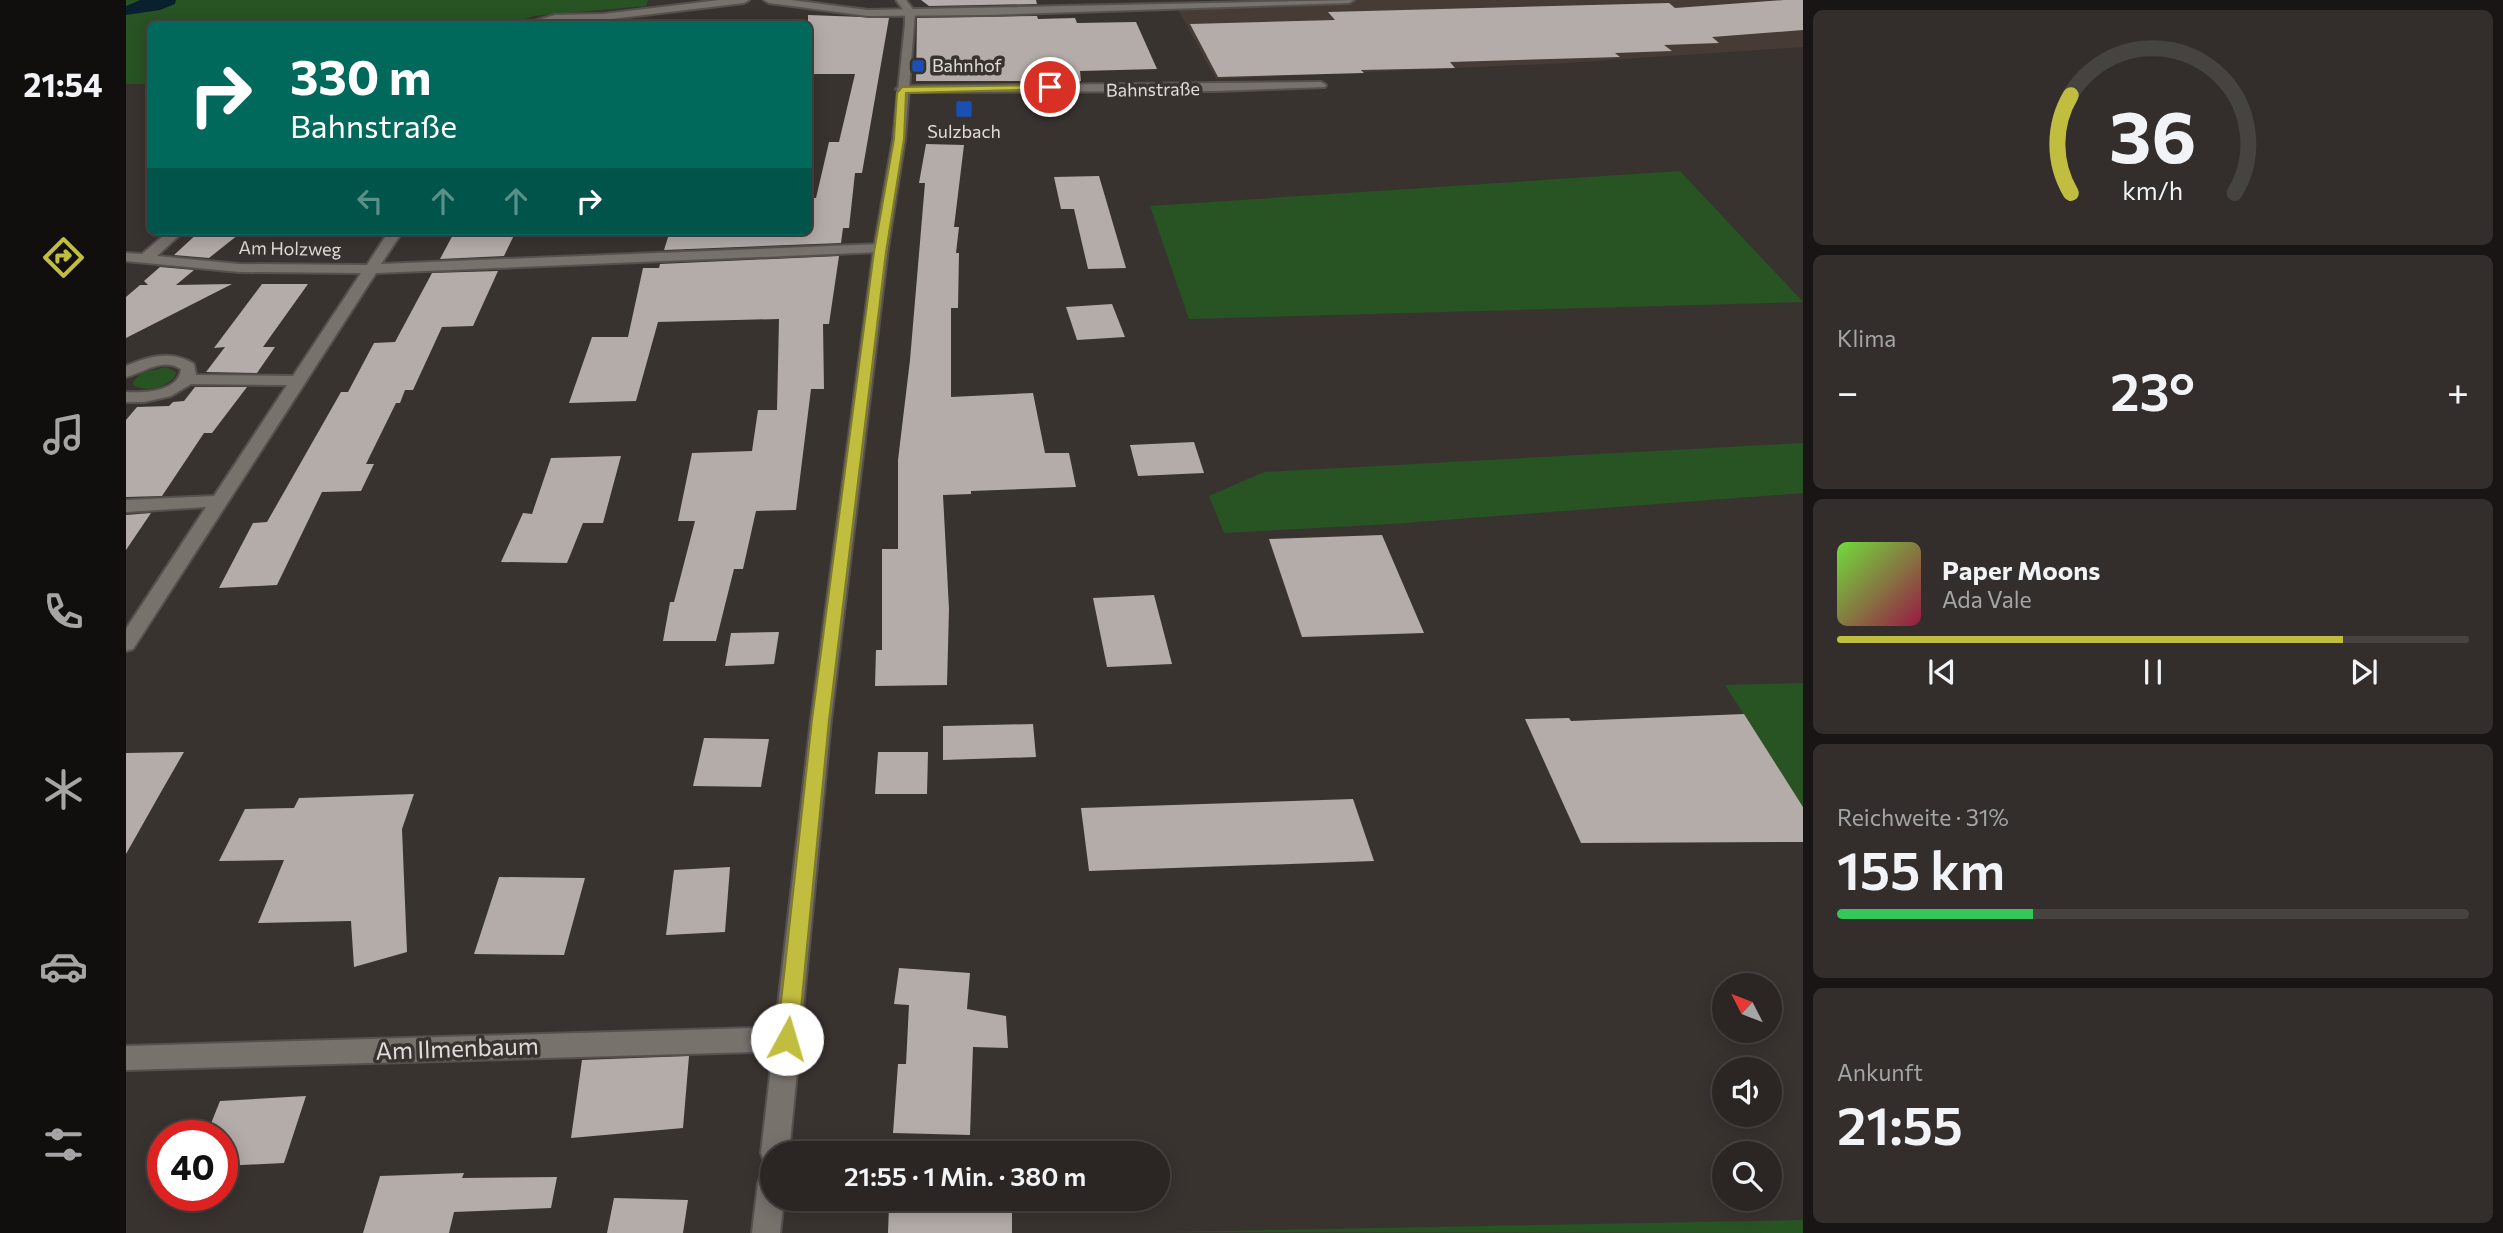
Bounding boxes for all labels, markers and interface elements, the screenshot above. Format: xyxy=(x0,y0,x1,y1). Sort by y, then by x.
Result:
text: 330 m xyxy=(290,45,431,105)
icon: right xyxy=(175,49,266,140)
place label: Bahnhof xyxy=(932,54,1003,76)
pin xyxy=(1020,57,1080,117)
marker: Bahnhof xyxy=(910,58,926,74)
text: 21:54 xyxy=(23,64,103,104)
icon: arrive xyxy=(1031,68,1069,106)
street label: Bahnstraße xyxy=(1106,77,1200,101)
text: 36 xyxy=(2109,90,2197,179)
marker: Sulzbach xyxy=(954,99,974,119)
text: Bahnstraße xyxy=(290,105,457,145)
place label: Sulzbach xyxy=(927,120,1001,142)
text: km/h xyxy=(2123,175,2183,205)
icon: left xyxy=(351,182,389,220)
icon: ahead xyxy=(424,182,462,220)
icon: ahead xyxy=(497,182,535,220)
icon: right xyxy=(570,182,608,220)
icon: directions xyxy=(39,233,88,282)
street label: Am Holzweg xyxy=(238,236,342,260)
text: Klima xyxy=(1837,324,1896,352)
text: 23° xyxy=(2110,358,2195,422)
text: − xyxy=(1837,367,1859,414)
text: + xyxy=(2447,367,2469,414)
icon: music xyxy=(39,410,88,459)
text: Paper Moons xyxy=(1942,554,2100,585)
text: Ada Vale xyxy=(1942,585,2032,613)
icon: phone xyxy=(39,587,88,636)
icon: previous xyxy=(1923,653,1961,691)
icon: pause xyxy=(2134,653,2172,691)
icon: next xyxy=(2345,653,2383,691)
icon: climate xyxy=(39,765,88,814)
text: Reichweite · 31% xyxy=(1837,803,2009,831)
text: 155 km xyxy=(1837,837,2005,901)
icon: car xyxy=(39,942,88,991)
north arrow xyxy=(1712,973,1782,1043)
map controls xyxy=(1712,973,1782,1211)
position arrow xyxy=(750,1002,824,1076)
street label: Am Ilmenbaum xyxy=(375,1030,539,1065)
button: sound xyxy=(1712,1057,1782,1127)
text: Ankunft xyxy=(1837,1058,1923,1086)
text: 21:55 xyxy=(1837,1092,1963,1156)
icon: filters xyxy=(39,1120,88,1169)
speed limit sign: 40 xyxy=(147,1120,238,1211)
button: search xyxy=(1712,1141,1782,1211)
text: 21:55 · 1 Min. · 380 m xyxy=(844,1160,1086,1191)

